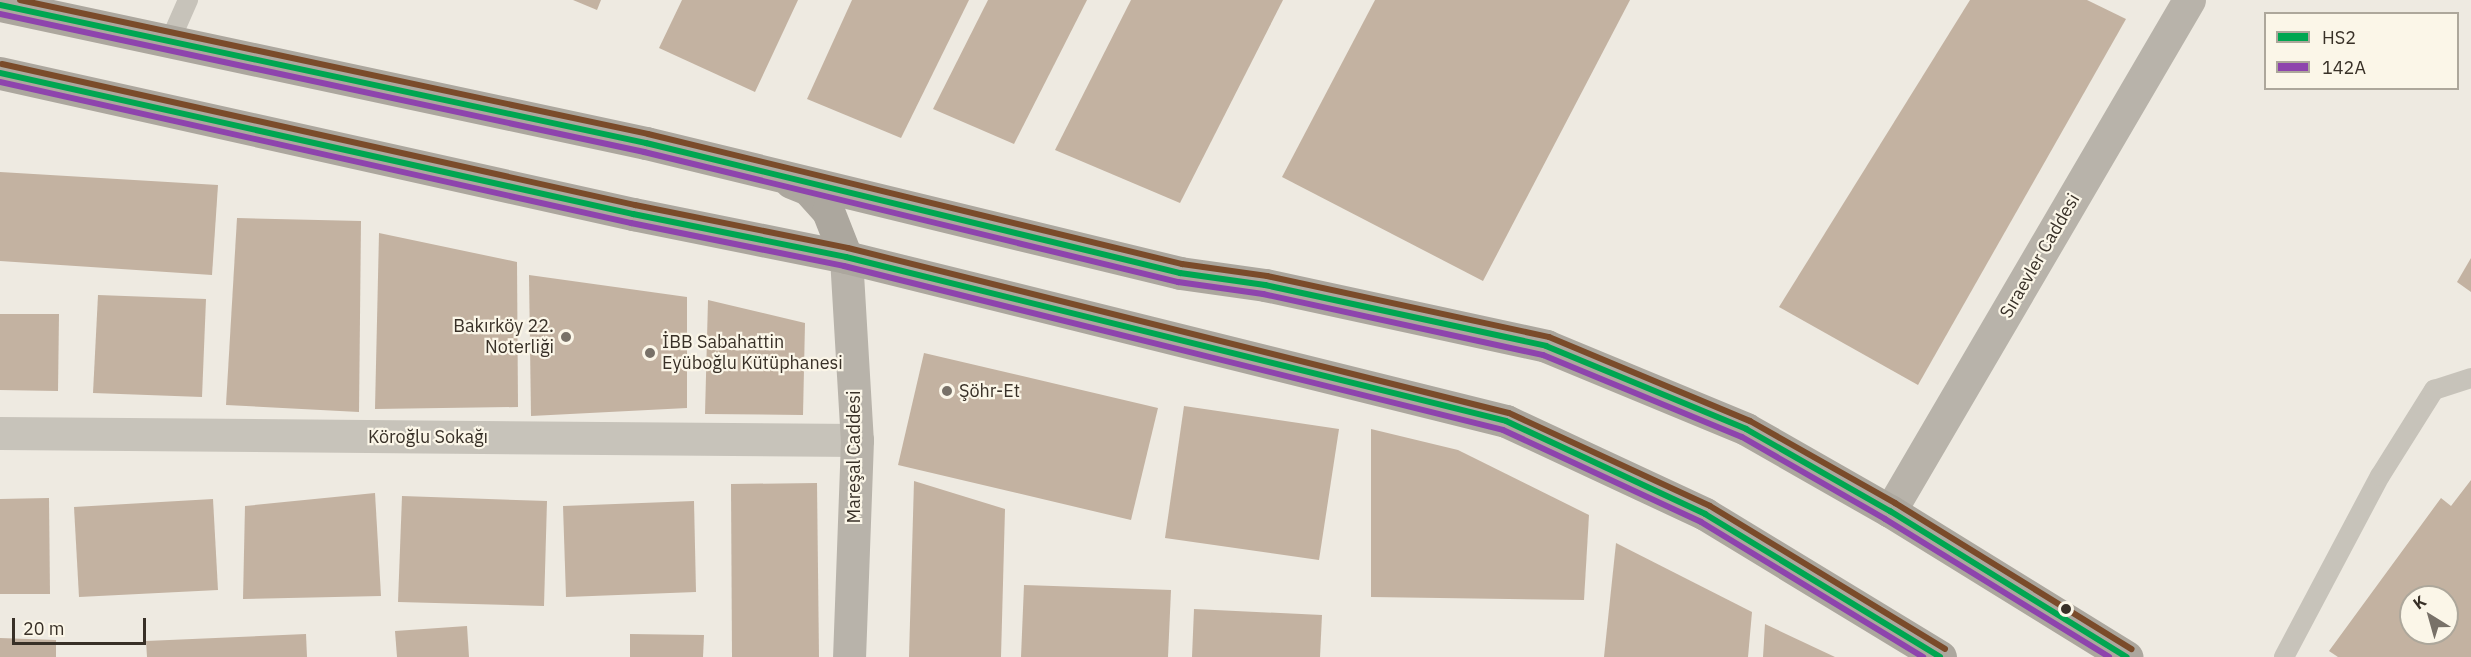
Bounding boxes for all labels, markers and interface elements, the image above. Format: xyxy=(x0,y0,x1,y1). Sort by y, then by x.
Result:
legend xyxy=(2264,12,2459,90)
text: HS2 xyxy=(2322,26,2356,49)
text: 142A xyxy=(2322,56,2366,79)
street label: Sıraevler Caddesi xyxy=(1996,190,2084,322)
place label: Bakırköy 22. Noterliği xyxy=(453,316,554,358)
marker: Bakırköy 22. Noterliği xyxy=(559,330,573,344)
place label: İBB Sabahattin Eyüboğlu Kütüphanesi xyxy=(662,332,843,374)
marker: İBB Sabahattin Eyüboğlu Kütüphanesi xyxy=(643,346,657,360)
place label: Şöhr-Et xyxy=(959,380,1020,402)
marker: Şöhr-Et xyxy=(940,384,954,398)
street label: Mareşal Caddesi xyxy=(843,391,865,523)
street label: Köroğlu Sokağı xyxy=(368,426,488,448)
north arrow xyxy=(2399,585,2459,645)
text: K xyxy=(2409,591,2430,614)
unlabelled marker xyxy=(2060,603,2072,615)
scale bar xyxy=(15,606,148,644)
text: 20 m xyxy=(23,617,65,640)

